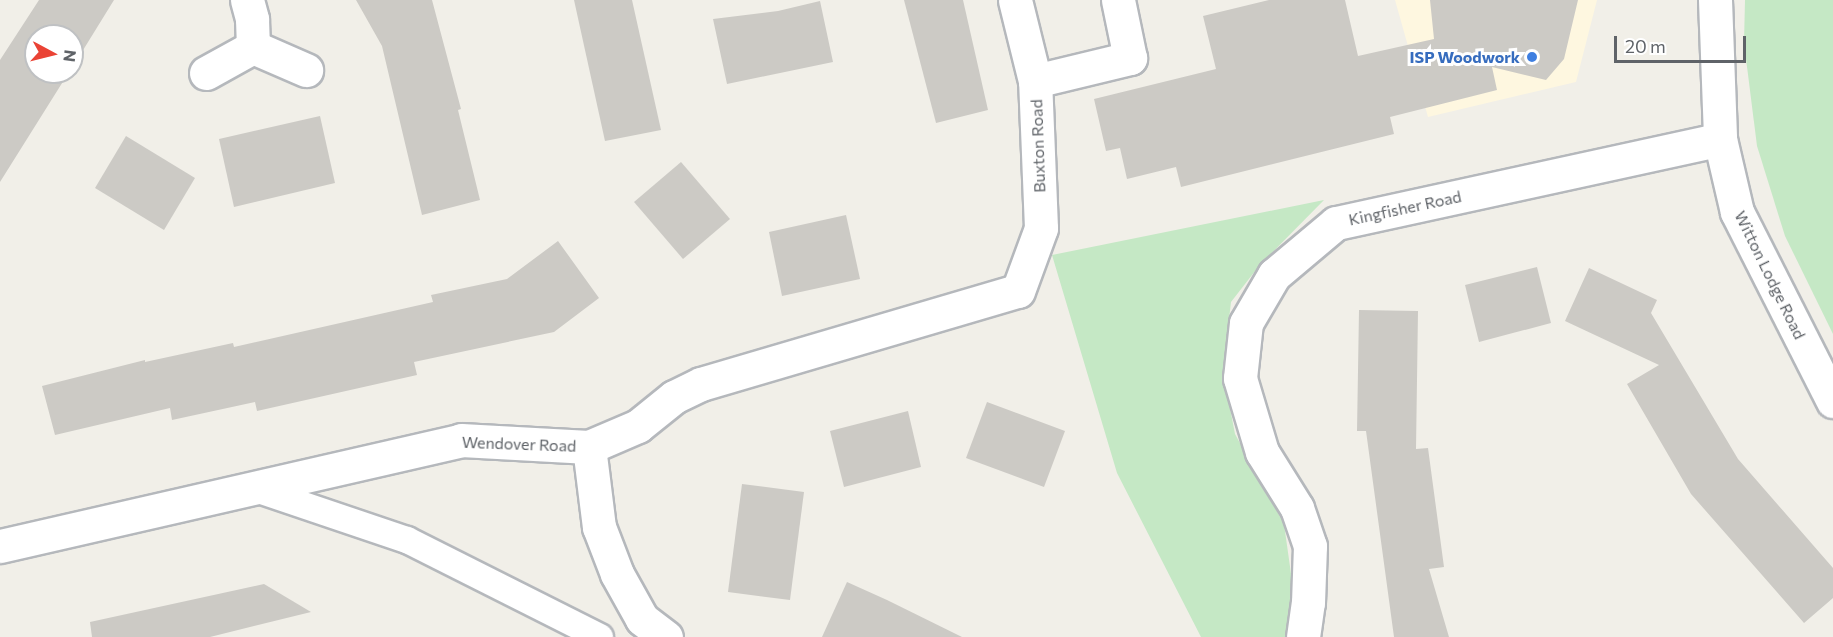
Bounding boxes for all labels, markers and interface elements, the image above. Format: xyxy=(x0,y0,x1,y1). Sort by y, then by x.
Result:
north arrow xyxy=(24,24,84,84)
scale bar xyxy=(1617,24,1749,62)
text: 20 m xyxy=(1625,35,1666,57)
place label: ISP Woodwork xyxy=(1410,47,1520,67)
text: N xyxy=(60,49,81,63)
marker: ISP Woodwork xyxy=(1525,50,1539,64)
street label: Buxton Road xyxy=(1027,99,1049,193)
street label: Kingfisher Road xyxy=(1347,187,1463,229)
street label: Witton Lodge Road xyxy=(1731,208,1809,342)
street label: Wendover Road xyxy=(461,432,577,456)

